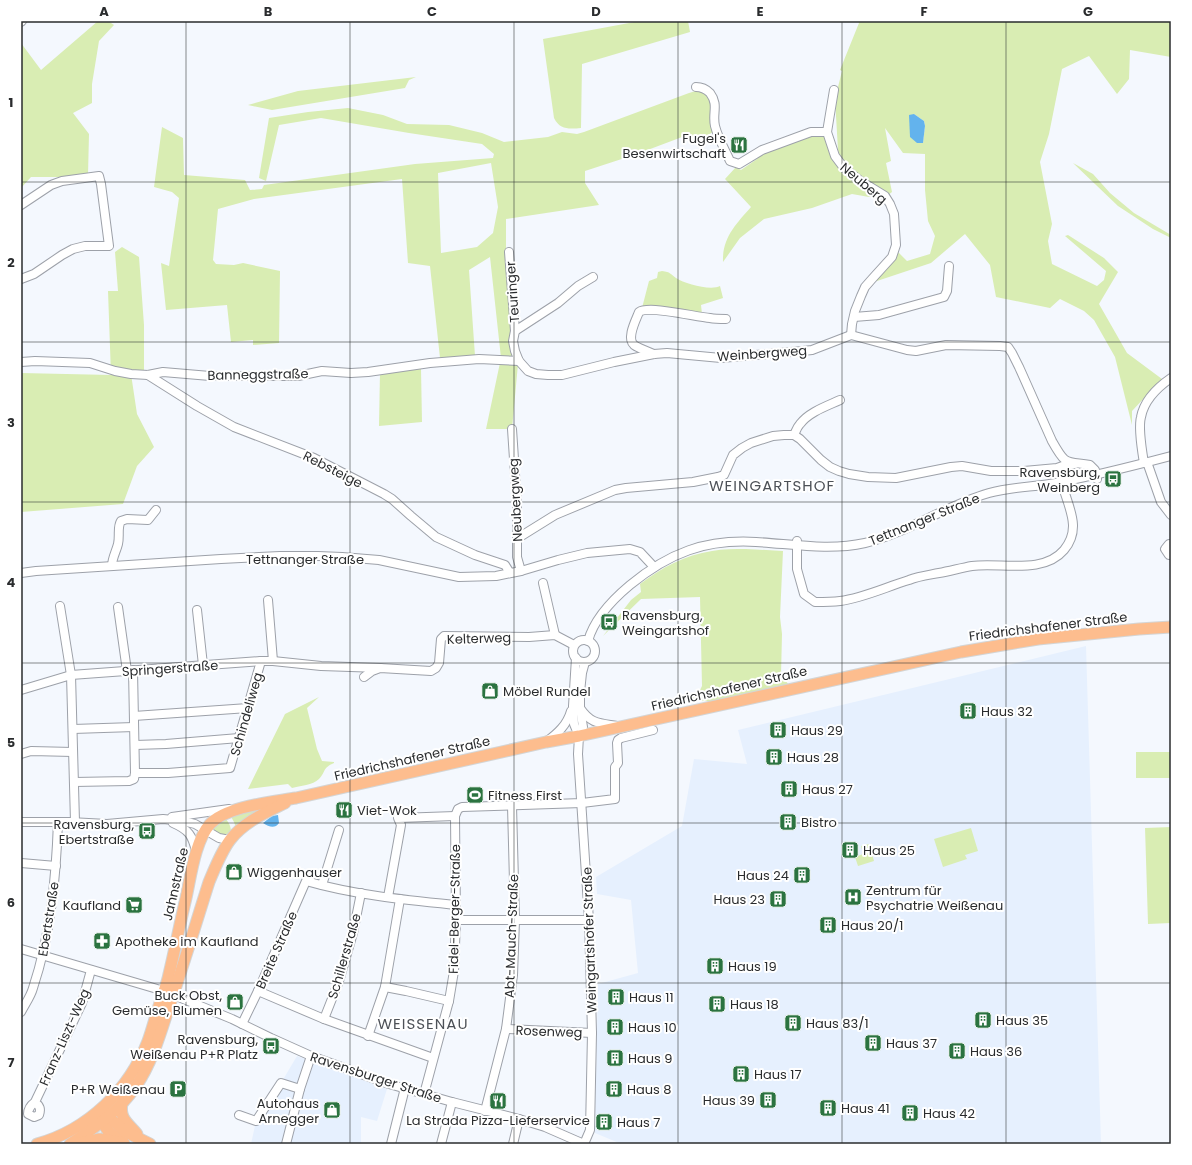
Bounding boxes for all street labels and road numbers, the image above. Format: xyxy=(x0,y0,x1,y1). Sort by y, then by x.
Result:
street label: Neuberg xyxy=(836,158,891,209)
street label: Teuringer xyxy=(501,260,524,323)
street label: Weinbergweg xyxy=(716,341,808,366)
street label: Banneggstraße xyxy=(207,364,309,385)
street label: Rebsteige xyxy=(300,446,366,493)
street label: Neubergweg xyxy=(504,458,527,542)
street label: Tettnanger Straße xyxy=(866,489,982,550)
street label: Tettnanger Straße xyxy=(246,550,364,569)
street label: Friedrichshafener Straße xyxy=(968,607,1128,646)
street label: Kelterweg xyxy=(447,628,511,649)
street label: Springerstraße xyxy=(121,656,219,681)
street label: Friedrichshafener Straße xyxy=(649,661,809,716)
street label: Schindeliweg xyxy=(225,670,267,758)
street label: Friedrichshafener Straße xyxy=(332,731,492,786)
street label: Fidel-Berger-Straße xyxy=(444,844,465,974)
street label: Jahnstraße xyxy=(158,846,193,922)
street label: Weingartshofer Straße xyxy=(577,866,602,1013)
street label: Abt-Mauch-Straße xyxy=(500,874,523,998)
street label: Ebertstraße xyxy=(33,880,64,958)
street label: Breite Straße xyxy=(251,908,302,992)
street label: Schillerstraße xyxy=(323,911,366,1001)
street label: Franz-Liszt-Weg xyxy=(35,986,94,1089)
street label: Rosenweg xyxy=(515,1021,583,1042)
street label: Ravensburger Straße xyxy=(308,1047,444,1108)

